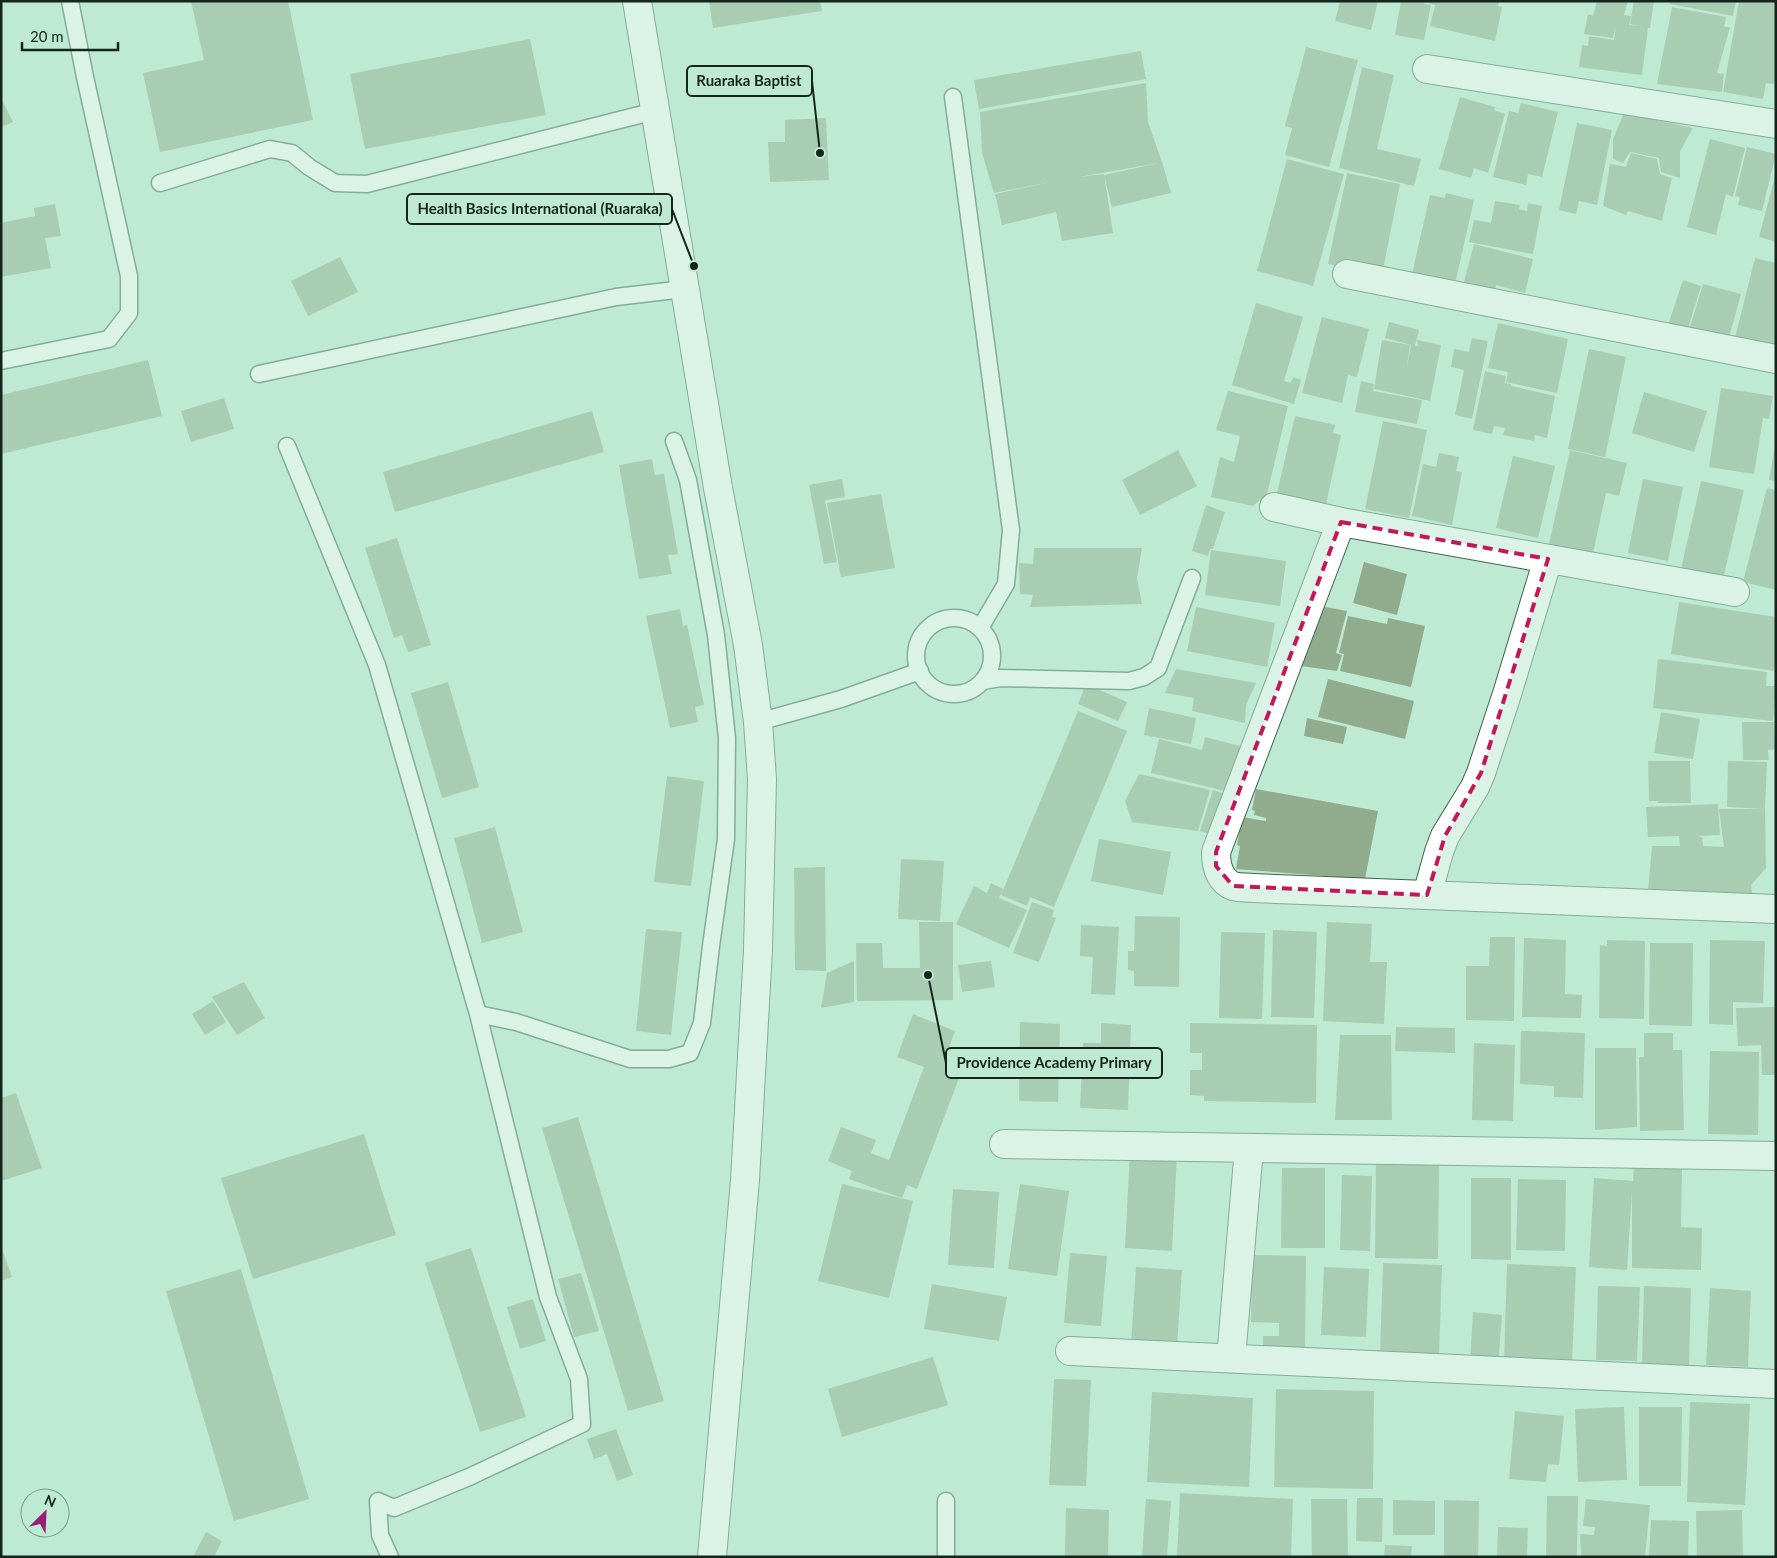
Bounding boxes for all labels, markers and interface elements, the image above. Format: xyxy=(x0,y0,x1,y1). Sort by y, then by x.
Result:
scale bar xyxy=(22,20,119,52)
text: 20 m xyxy=(30,27,64,45)
callout: Ruaraka Baptist xyxy=(687,66,812,96)
text: Ruaraka Baptist xyxy=(696,71,802,89)
callout: Health Basics International (Ruaraka) xyxy=(407,194,672,224)
text: Health Basics International (Ruaraka) xyxy=(417,199,663,217)
callout: Providence Academy Primary xyxy=(946,1048,1162,1078)
text: Providence Academy Primary xyxy=(956,1053,1152,1071)
north arrow xyxy=(20,1488,70,1538)
text: N xyxy=(42,1491,59,1511)

